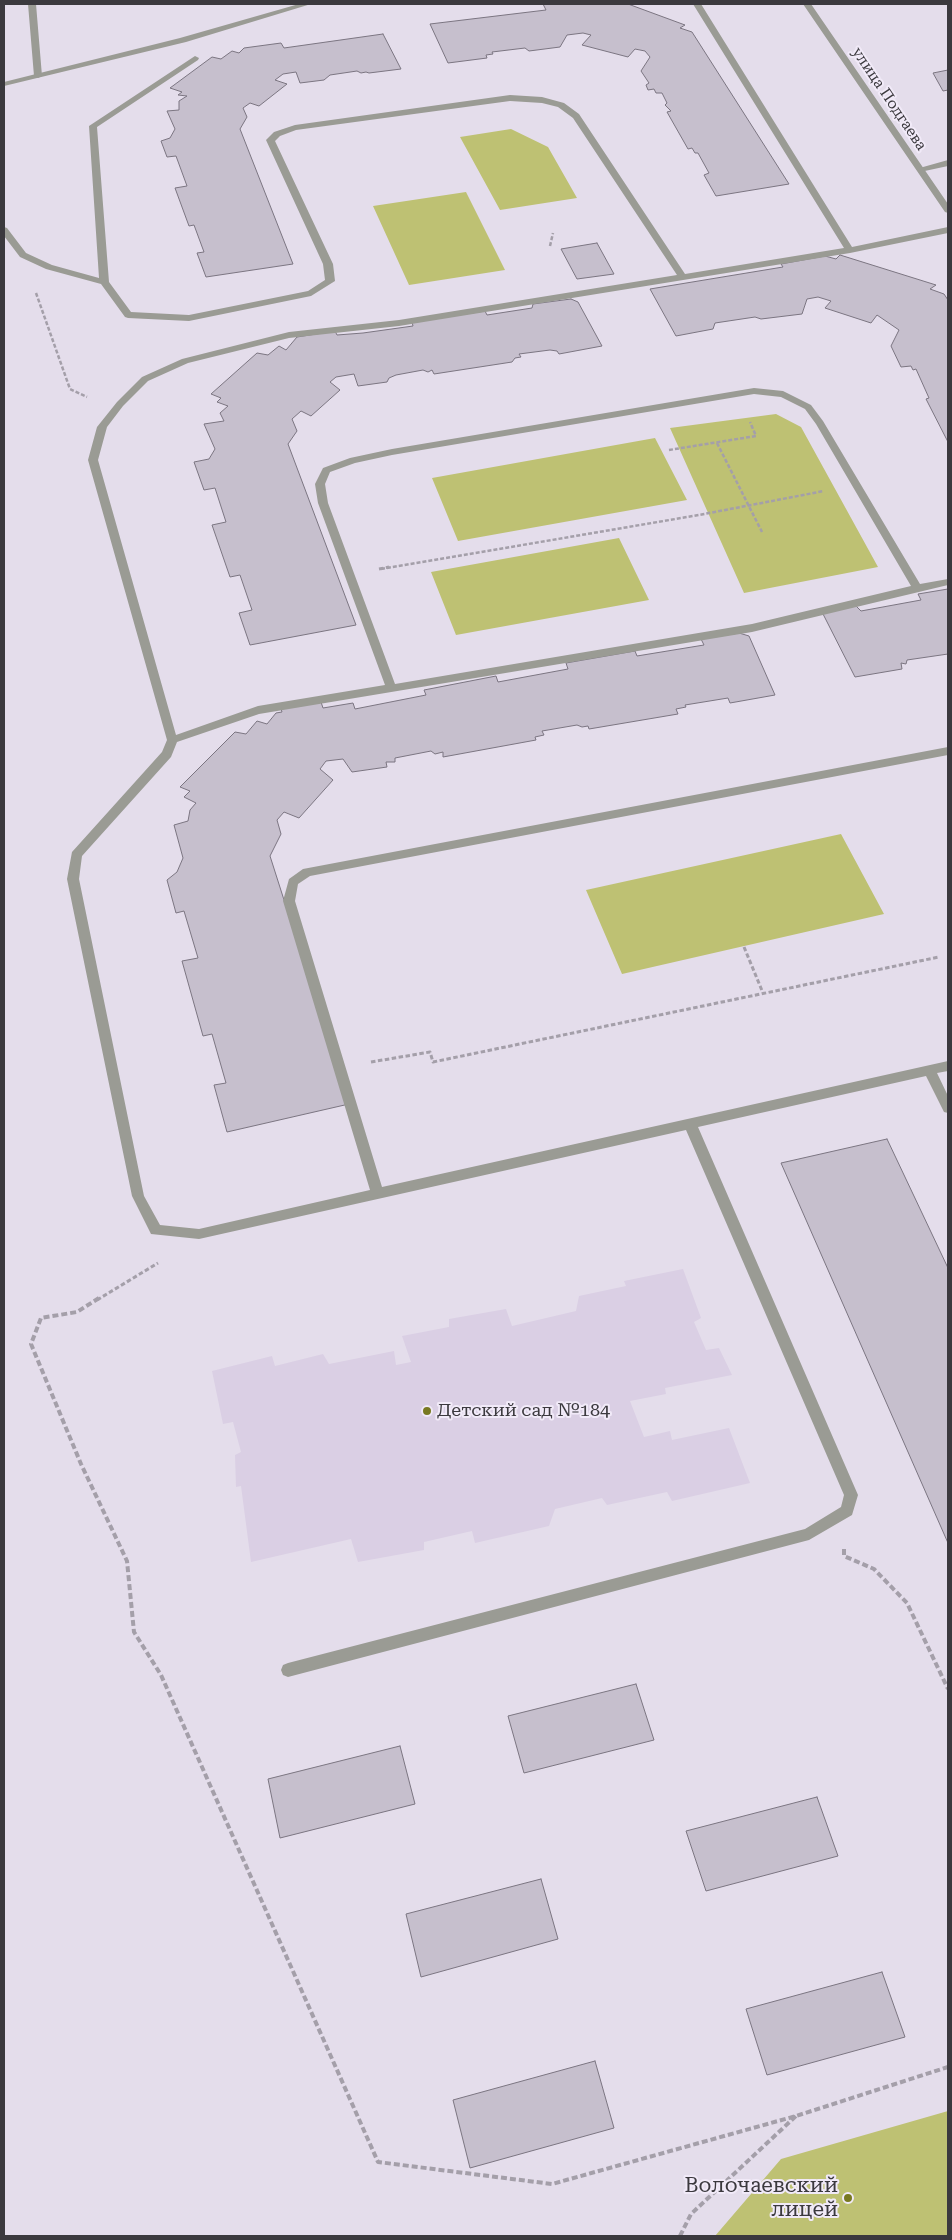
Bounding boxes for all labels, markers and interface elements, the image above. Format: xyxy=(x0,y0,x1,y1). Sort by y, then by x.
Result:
street label: улица Подгаева xyxy=(848,44,930,154)
place label: Детский сад №184 xyxy=(437,1400,610,1422)
marker: Детский сад №184 xyxy=(421,1405,433,1417)
place label: Волочаевский лицей xyxy=(684,2173,838,2223)
marker: Волочаевский лицей xyxy=(842,2192,854,2204)

